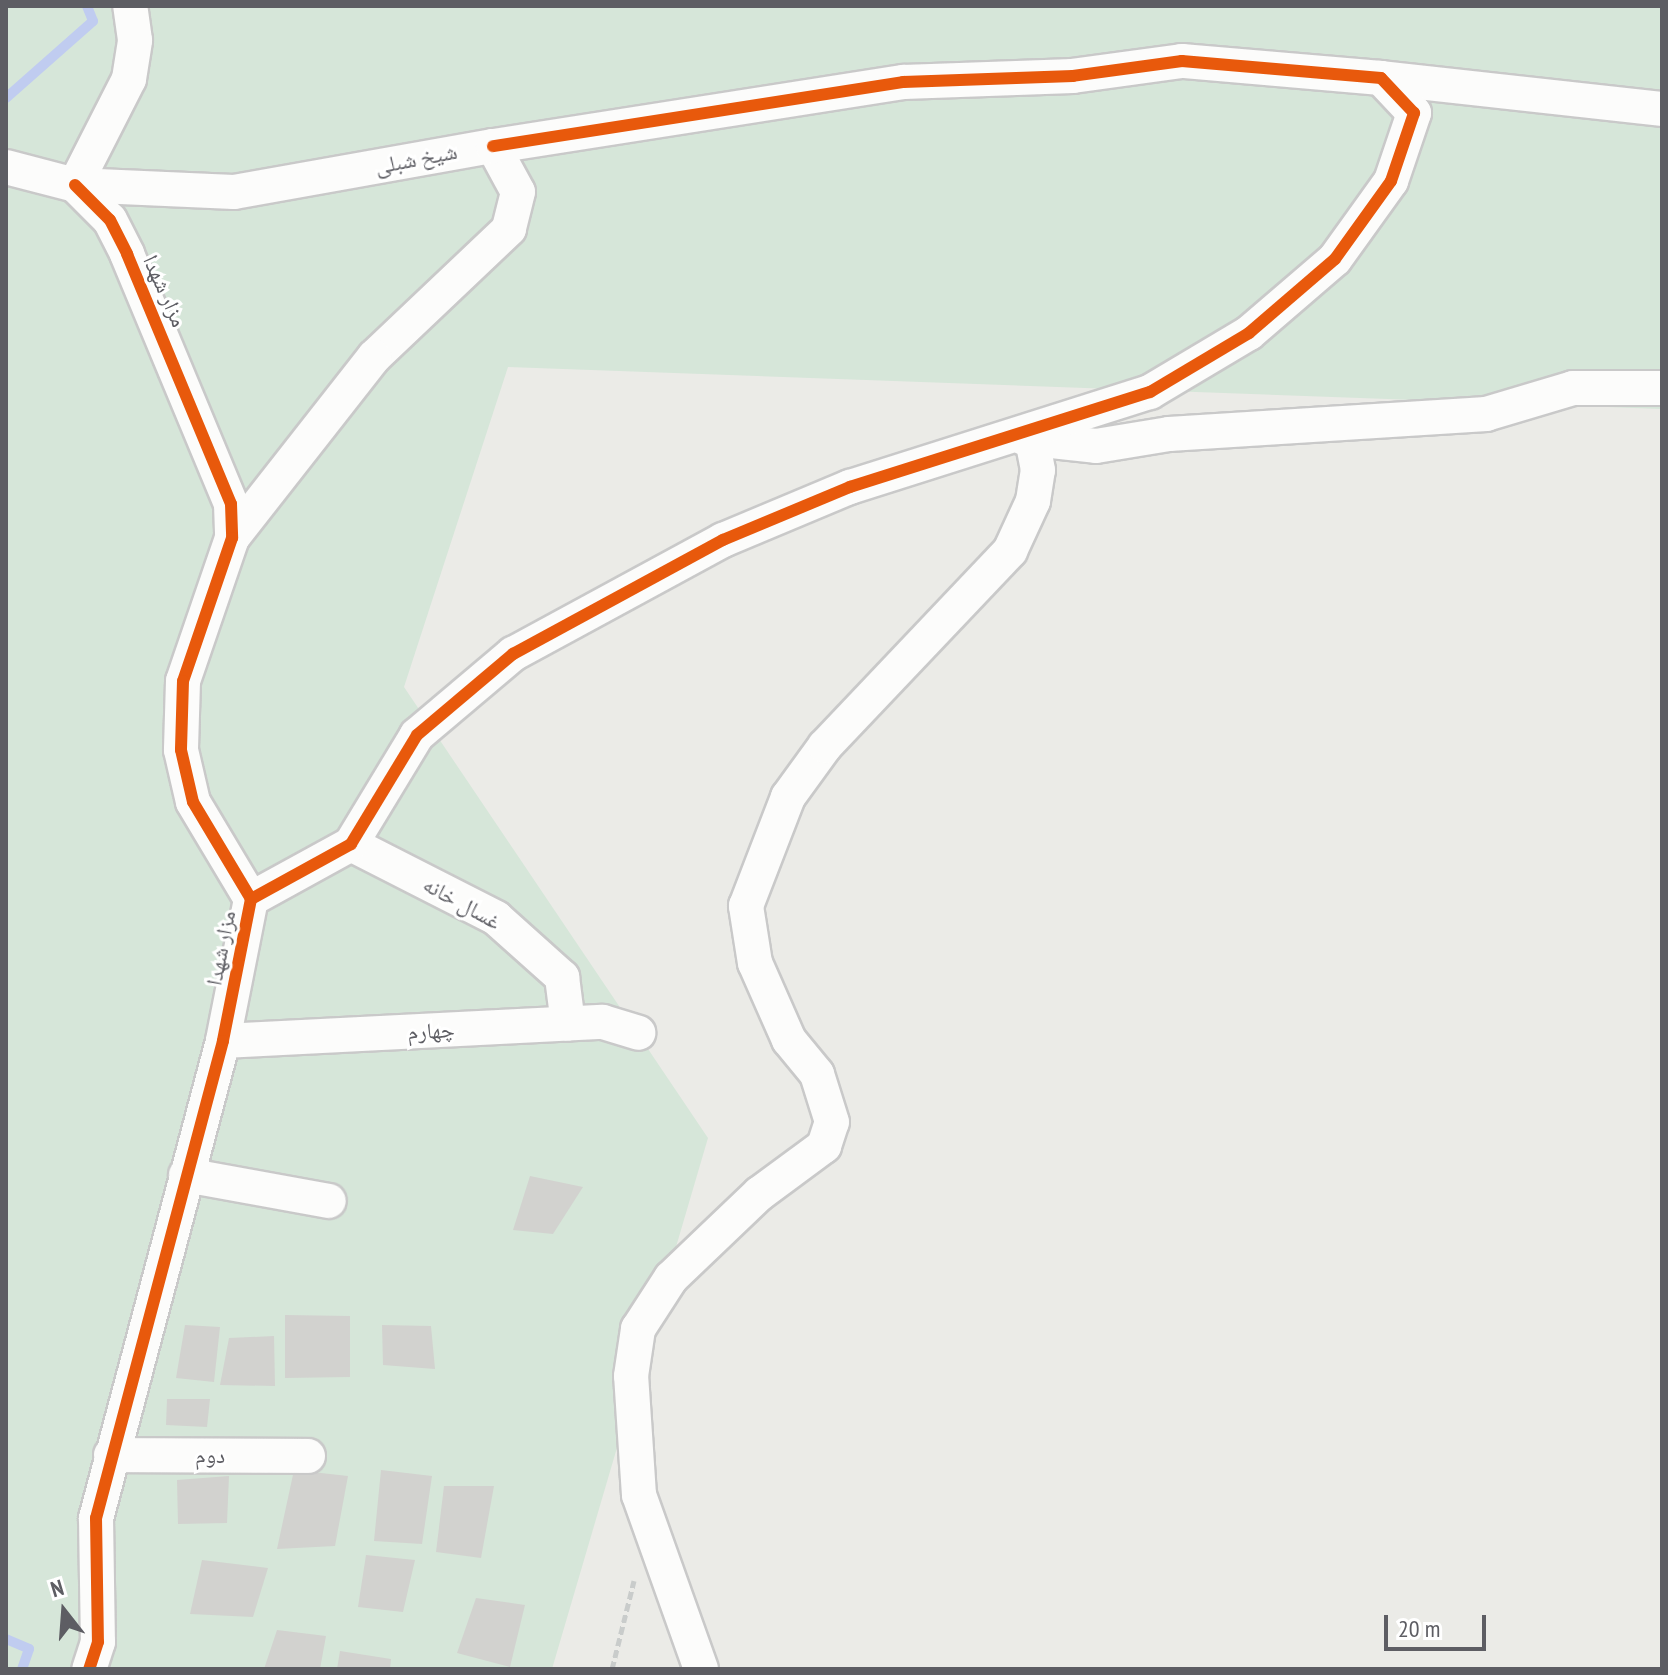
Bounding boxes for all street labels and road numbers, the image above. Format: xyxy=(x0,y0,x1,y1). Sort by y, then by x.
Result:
street label: شیخ شبلی xyxy=(373,138,459,180)
street label: مزار شهدا xyxy=(138,251,192,331)
street label: غسال خانه xyxy=(419,871,505,935)
street label: مزار شهدا xyxy=(201,908,241,988)
street label: چهارم xyxy=(407,1017,455,1045)
street label: دوم xyxy=(195,1443,225,1469)

